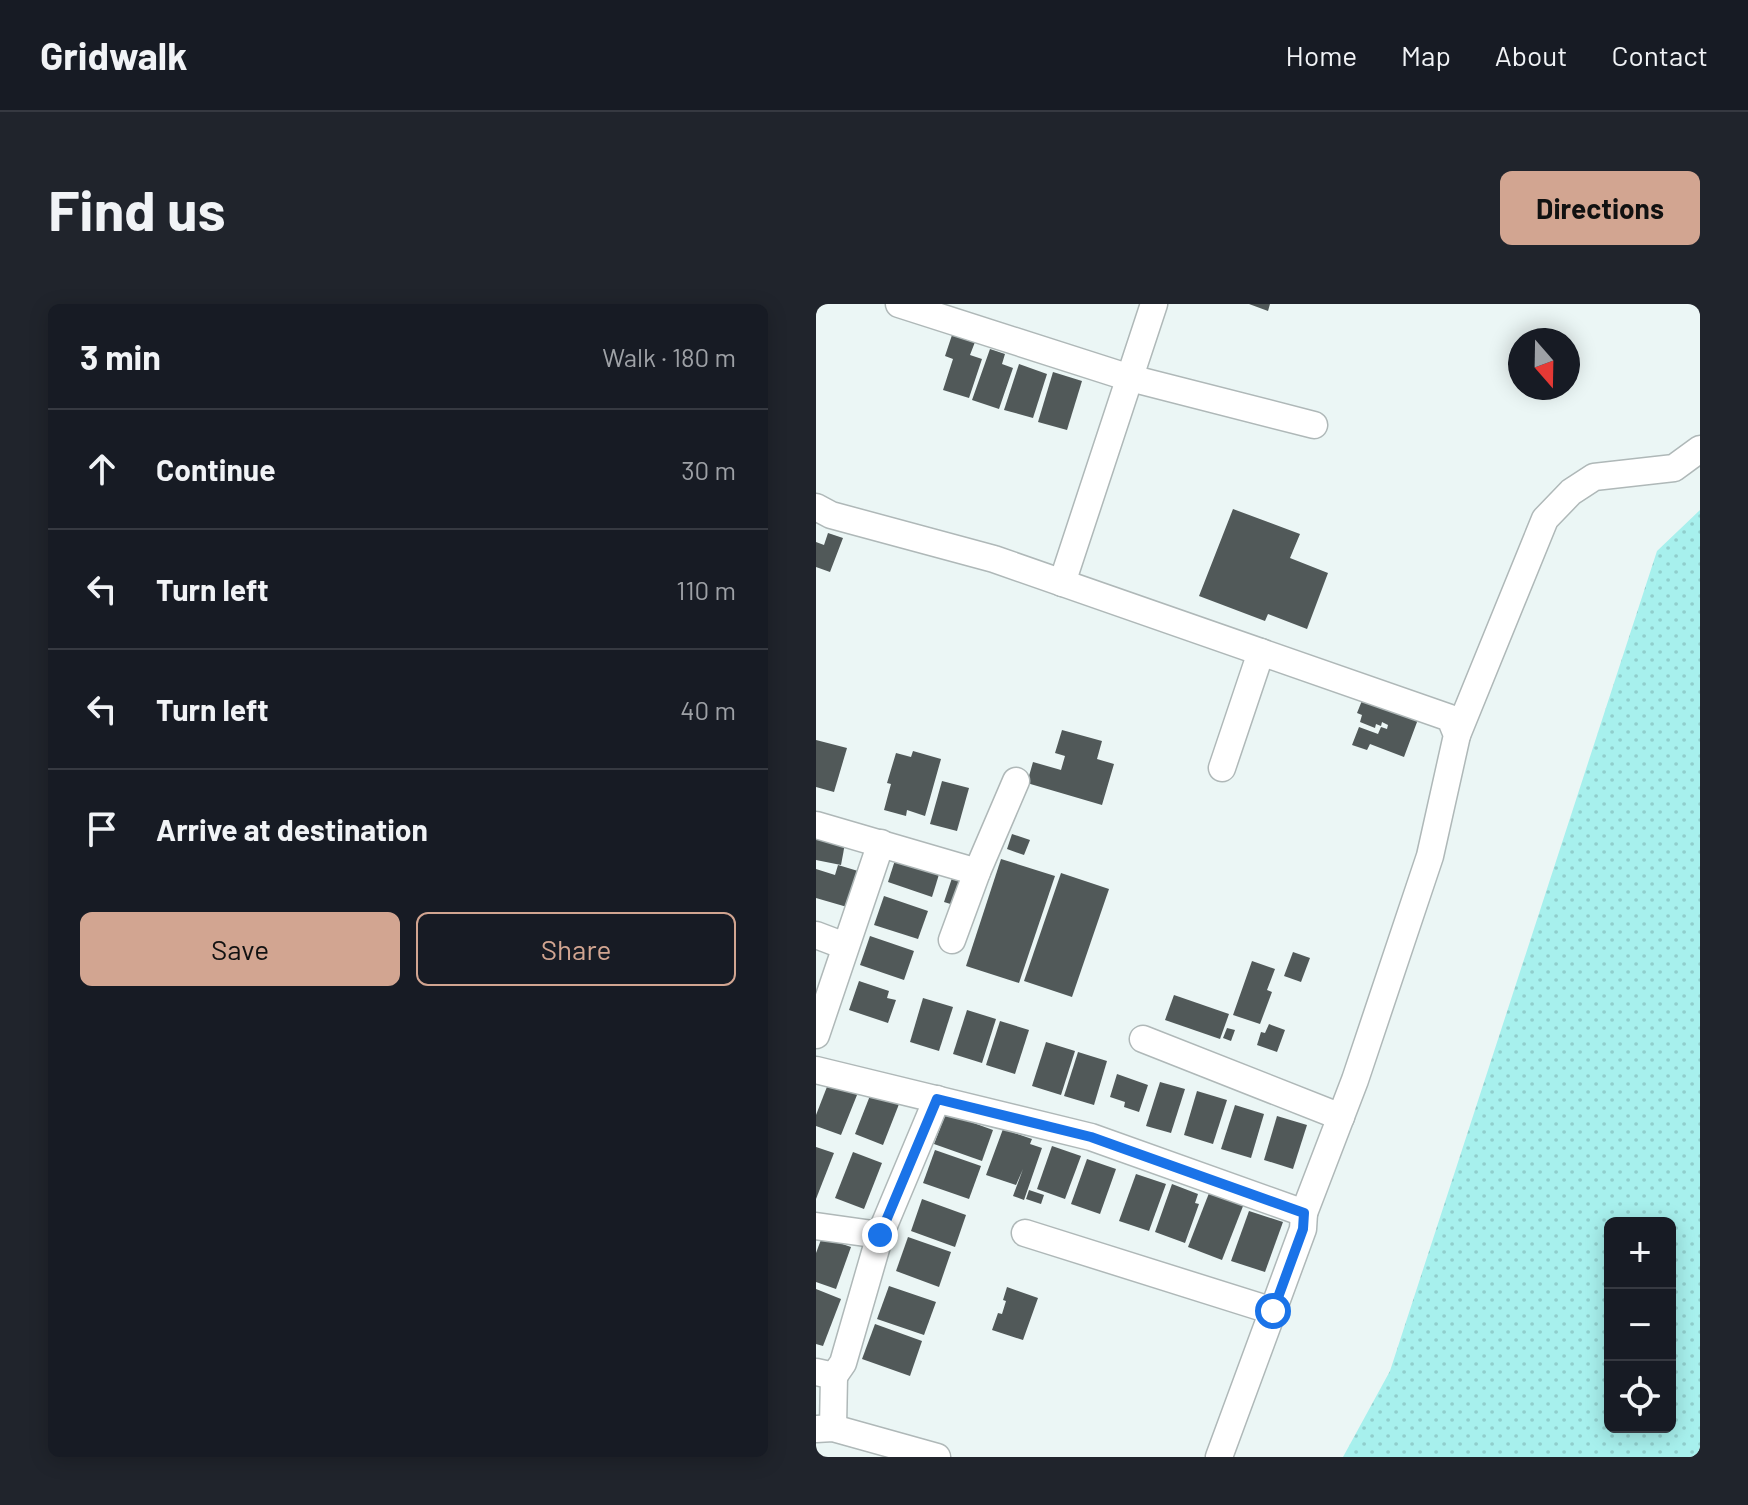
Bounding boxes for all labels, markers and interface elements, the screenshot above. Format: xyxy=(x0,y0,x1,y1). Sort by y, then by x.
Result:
text: Gridwalk xyxy=(40,32,187,78)
text: Home xyxy=(1286,38,1357,72)
text: Map xyxy=(1401,38,1451,72)
text: About xyxy=(1495,38,1567,72)
text: Contact xyxy=(1611,38,1708,72)
button: Directions xyxy=(1500,171,1700,245)
text: Find us xyxy=(48,175,226,242)
north arrow xyxy=(1508,328,1580,400)
text: 3 min xyxy=(80,336,161,377)
text: Walk · 180 m xyxy=(602,341,736,372)
icon: ahead xyxy=(80,447,124,491)
text: Continue xyxy=(156,451,276,487)
text: 30 m xyxy=(681,454,736,485)
icon: left xyxy=(80,567,124,611)
text: Turn left xyxy=(156,571,269,607)
text: 110 m xyxy=(676,574,736,605)
icon: left xyxy=(80,687,124,731)
text: Turn left xyxy=(156,691,269,727)
text: 40 m xyxy=(680,694,736,725)
icon: arrive xyxy=(80,807,124,851)
text: Arrive at destination xyxy=(156,811,428,847)
button: Save xyxy=(80,912,400,986)
button: Share xyxy=(416,912,736,986)
route end xyxy=(862,1217,898,1253)
map controls xyxy=(1604,1217,1676,1433)
button: + xyxy=(1604,1217,1676,1289)
button: − xyxy=(1604,1289,1676,1361)
route start xyxy=(1255,1293,1291,1329)
button: locate xyxy=(1604,1361,1676,1433)

